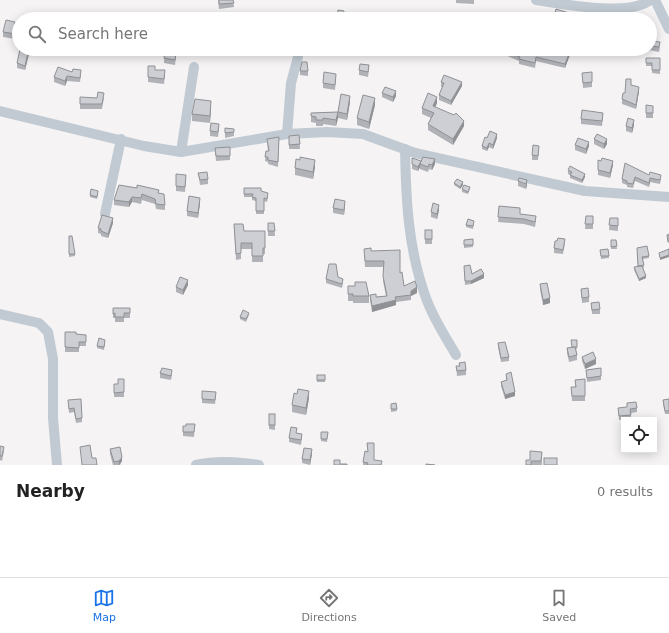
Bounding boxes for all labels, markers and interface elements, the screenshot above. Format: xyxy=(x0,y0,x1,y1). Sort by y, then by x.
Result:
search box xyxy=(12,12,657,56)
icon: search xyxy=(26,23,48,45)
text: Search here xyxy=(58,25,148,43)
map controls xyxy=(621,417,657,453)
button: locate xyxy=(621,417,657,453)
text: Nearby xyxy=(16,481,85,501)
text: 0 results xyxy=(597,484,653,499)
tab: Map xyxy=(93,587,116,624)
tab: Directions xyxy=(301,587,357,624)
tab: Saved xyxy=(542,587,576,624)

